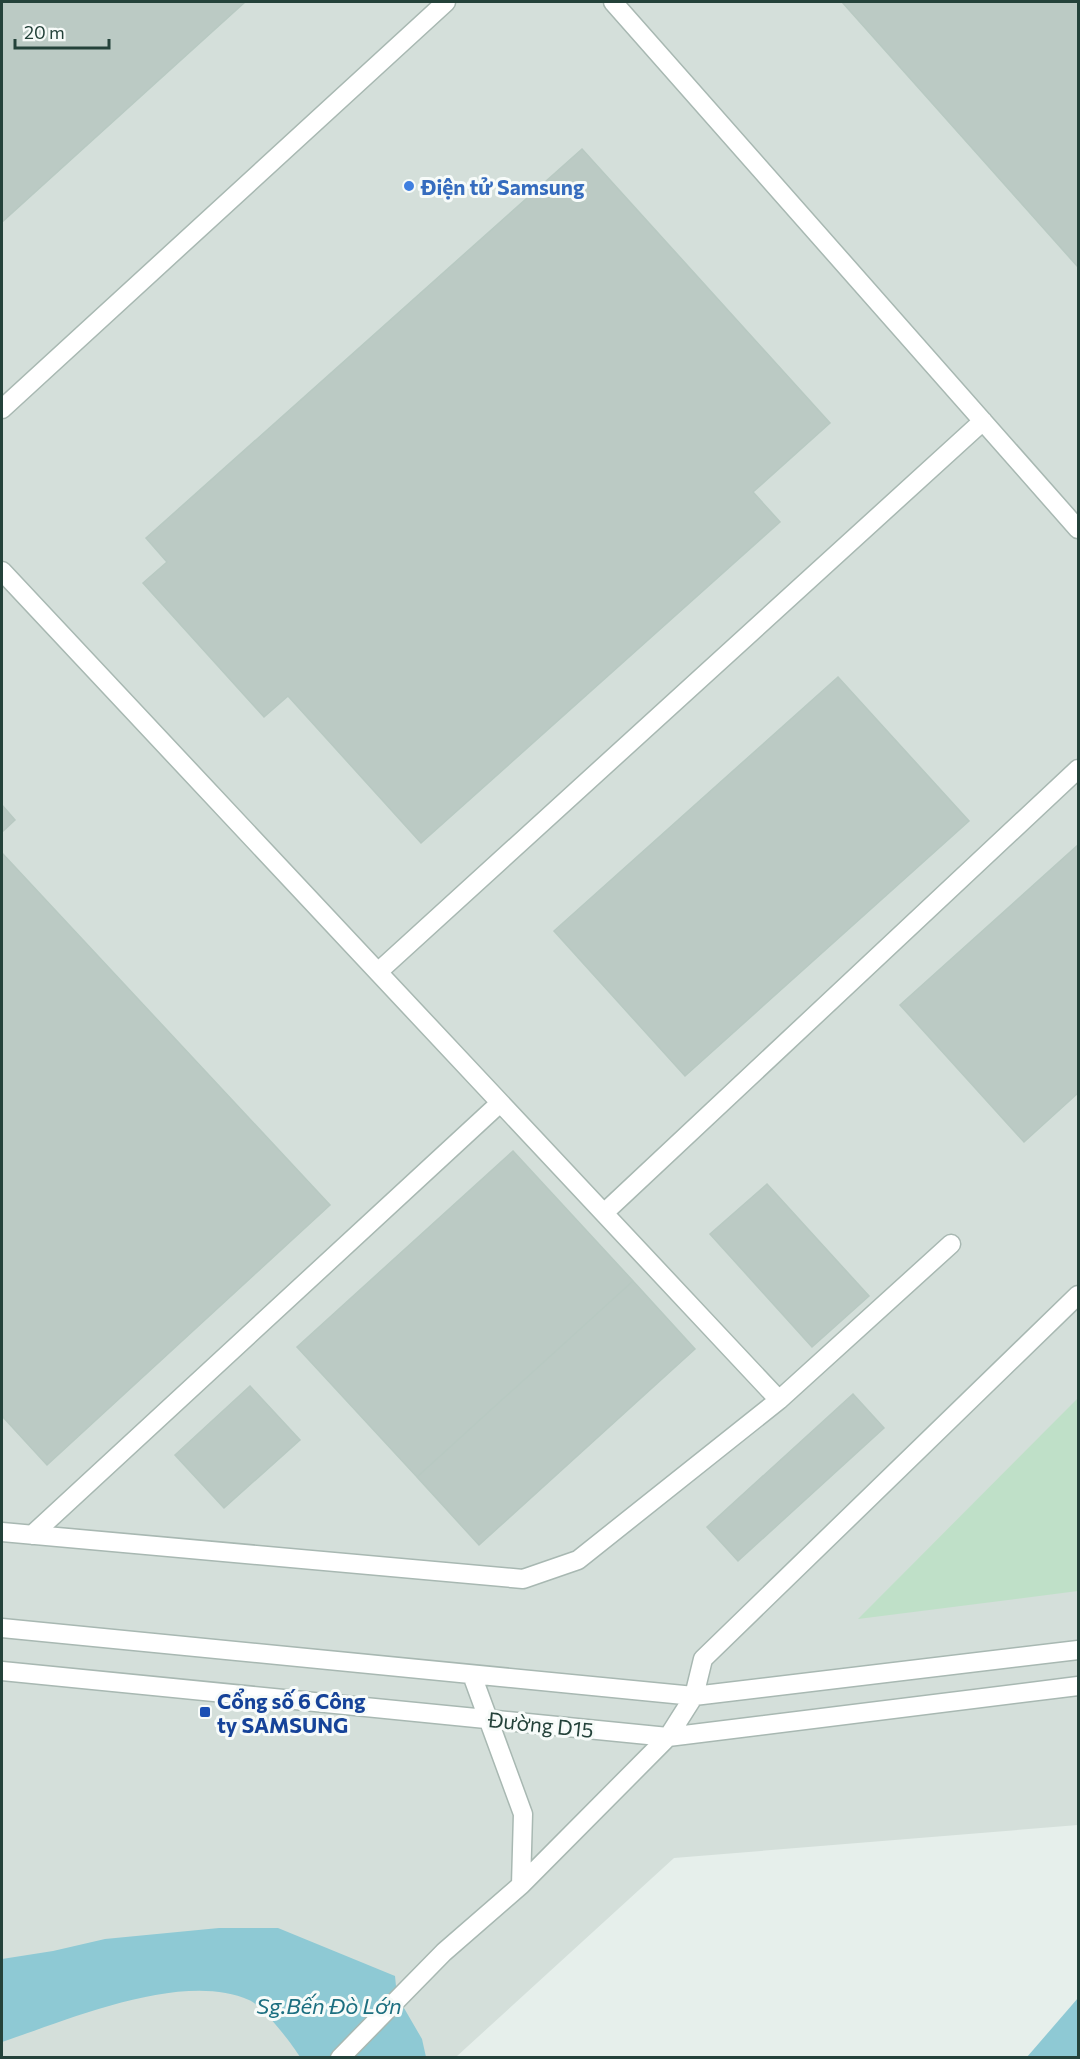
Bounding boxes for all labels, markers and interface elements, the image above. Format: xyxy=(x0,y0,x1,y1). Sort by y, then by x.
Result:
scale bar xyxy=(15,12,110,50)
text: 20 m xyxy=(24,21,65,43)
place label: Điện tử Samsung xyxy=(420,174,585,200)
marker: Điện tử Samsung xyxy=(402,179,416,193)
place label: Cổng số 6 Công ty SAMSUNG xyxy=(217,1688,366,1737)
marker: Cổng số 6 Công ty SAMSUNG xyxy=(198,1705,212,1719)
street label: Đường D15 xyxy=(486,1706,595,1742)
water label: Sg.Bến Đò Lớn xyxy=(256,1992,402,2019)

